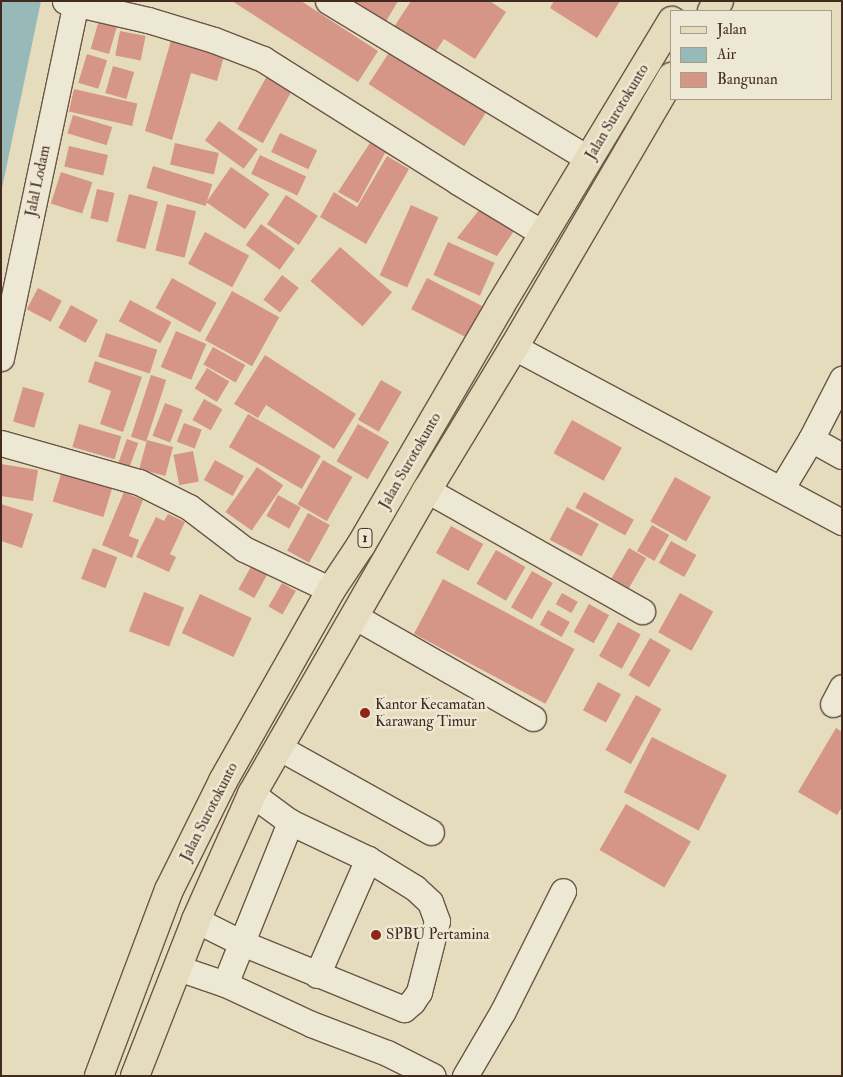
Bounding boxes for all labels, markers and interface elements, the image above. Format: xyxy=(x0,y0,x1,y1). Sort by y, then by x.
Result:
legend xyxy=(670,10,833,100)
text: Jalan xyxy=(717,20,747,39)
text: Air xyxy=(717,45,736,64)
street label: Jalan Surotokunto xyxy=(581,61,653,163)
text: Bangunan xyxy=(717,70,778,89)
street label: Jalal Lodam xyxy=(22,144,54,218)
street label: Jalan Surotokunto xyxy=(375,410,445,512)
road number: 1 xyxy=(358,526,372,550)
place label: Kantor Kecamatan Karawang Timur xyxy=(375,695,485,730)
marker: Kantor Kecamatan Karawang Timur xyxy=(359,707,371,719)
street label: Jalan Surotokunto xyxy=(176,760,242,864)
place label: SPBU Pertamina xyxy=(386,926,489,944)
marker: SPBU Pertamina xyxy=(370,929,382,941)

